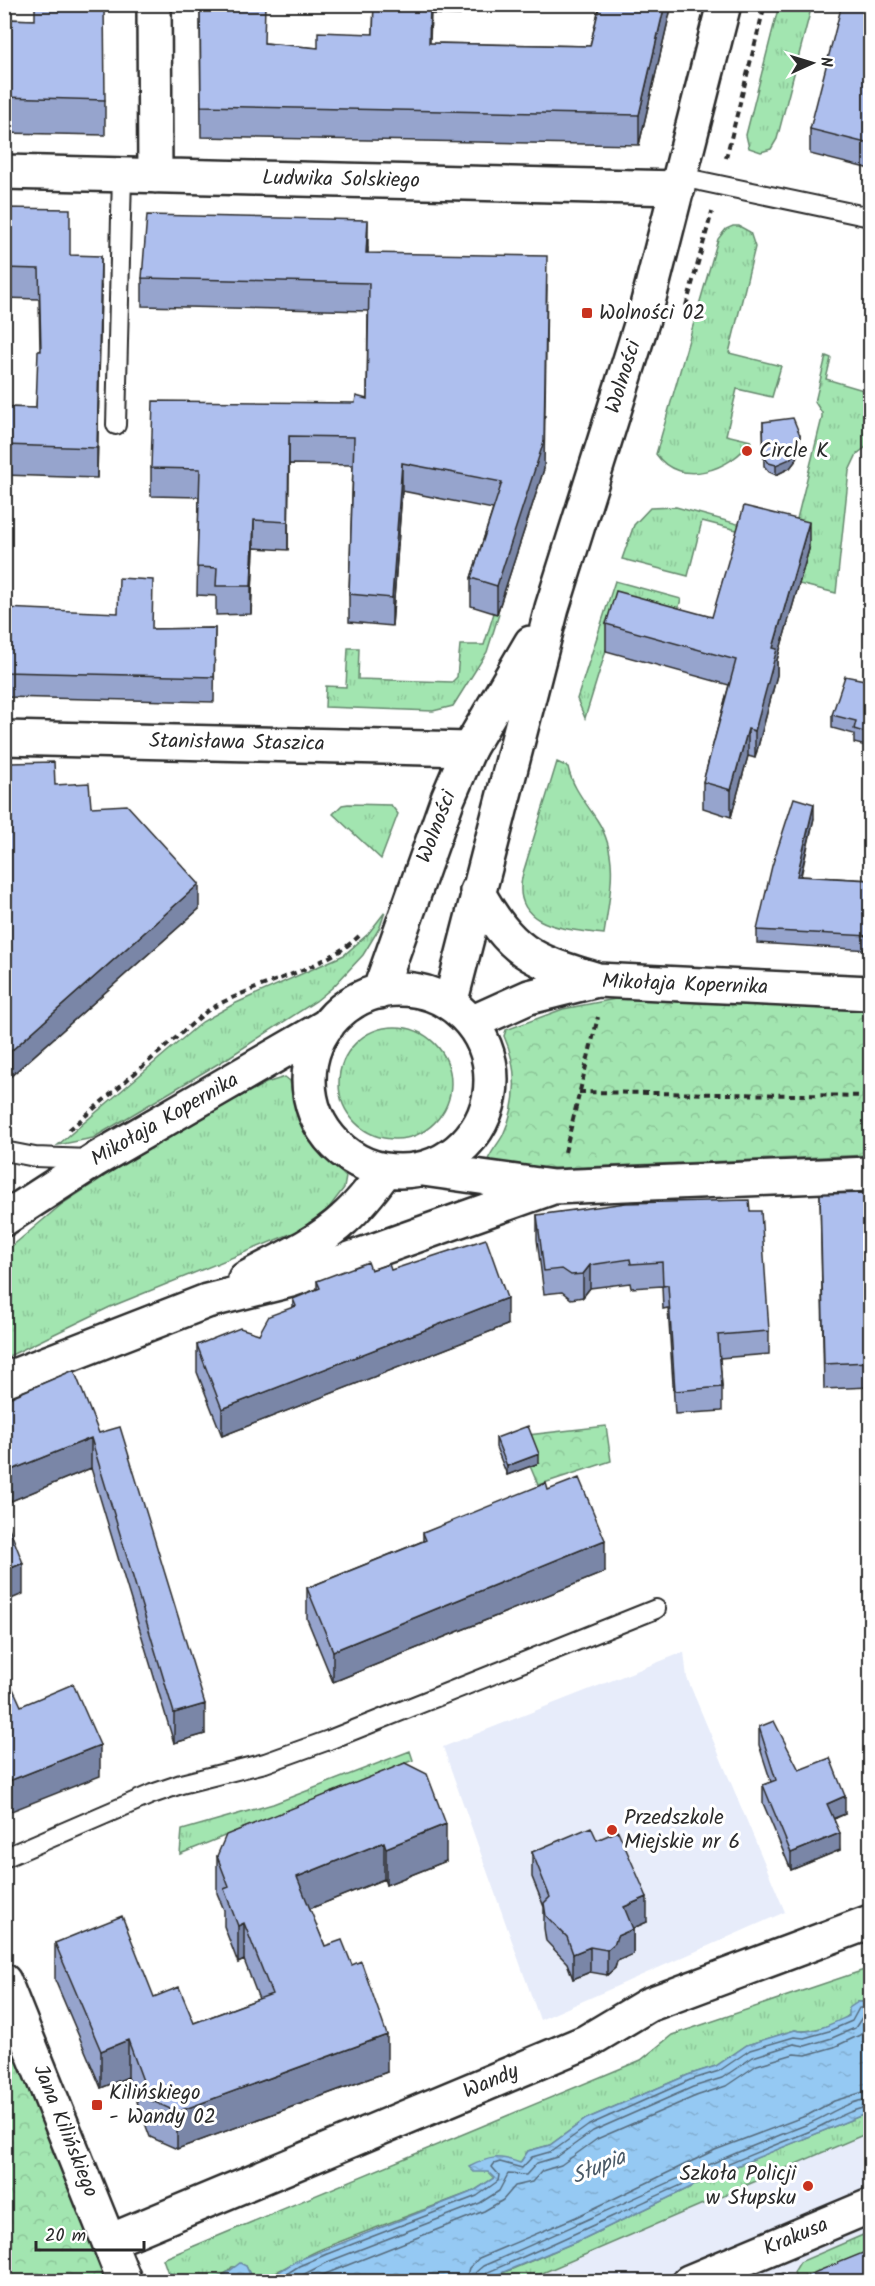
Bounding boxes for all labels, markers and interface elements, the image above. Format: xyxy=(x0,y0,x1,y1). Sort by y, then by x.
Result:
north arrow xyxy=(782,33,842,93)
text: N xyxy=(813,56,838,68)
street label: Ludwika Solskiego xyxy=(262,162,420,198)
place label: Wolności 02 xyxy=(599,297,705,330)
marker: Wolności 02 xyxy=(580,306,594,320)
street label: Wolności xyxy=(597,335,651,418)
place label: Circle K xyxy=(759,435,829,468)
marker: Circle K xyxy=(740,444,754,458)
street label: Stanisława Staszica xyxy=(149,725,325,761)
street label: Wolności xyxy=(408,785,466,868)
street label: Mikołaja Kopernika xyxy=(601,966,769,1004)
street label: Mikołaja Kopernika xyxy=(85,1064,245,1176)
place label: Przedszkole Miejskie nr 6 xyxy=(624,1802,740,1859)
marker: Przedszkole Miejskie nr 6 xyxy=(605,1823,619,1837)
street label: Wandy xyxy=(458,2055,524,2108)
street label: Jana Kilińskiego xyxy=(23,2060,107,2202)
place label: Kilińskiego - Wandy 02 xyxy=(109,2077,216,2134)
marker: Kilińskiego - Wandy 02 xyxy=(90,2098,104,2112)
water label: Słupia xyxy=(566,2140,633,2195)
place label: Szkoła Policji w Słupsku xyxy=(680,2158,797,2215)
marker: Szkoła Policji w Słupsku xyxy=(801,2179,815,2193)
street label: Krakusa xyxy=(758,2209,834,2265)
scale bar xyxy=(36,2214,144,2252)
text: 20 m xyxy=(45,2222,86,2251)

